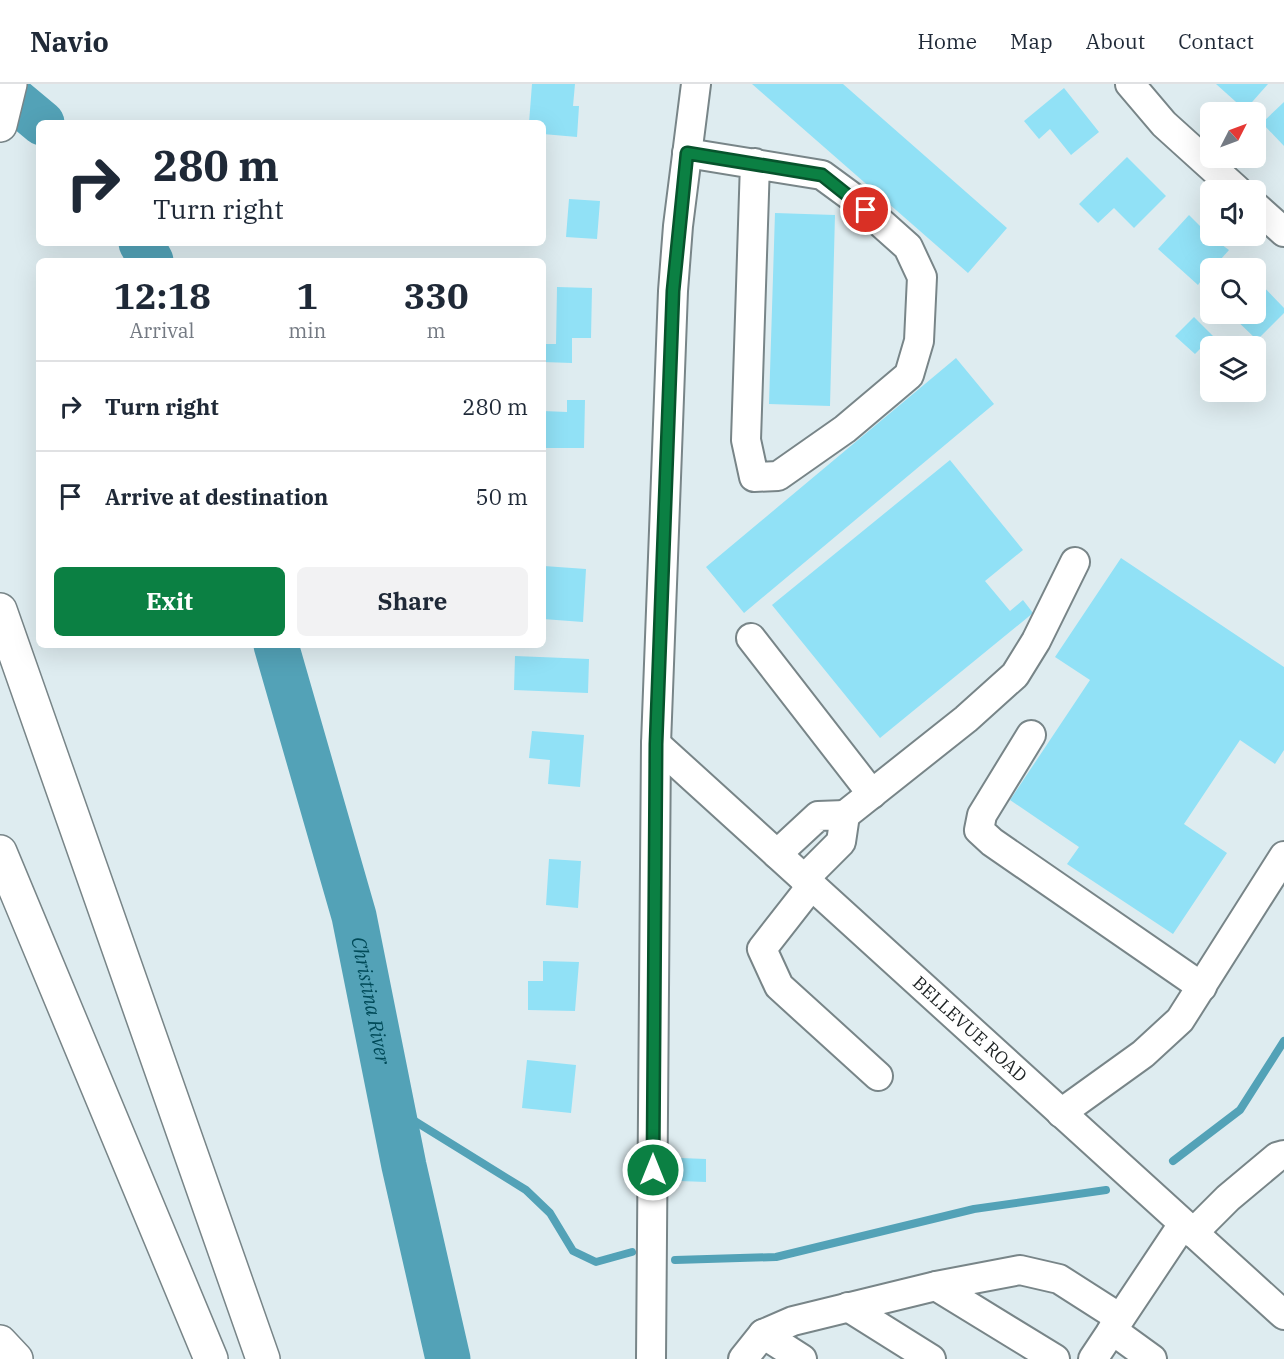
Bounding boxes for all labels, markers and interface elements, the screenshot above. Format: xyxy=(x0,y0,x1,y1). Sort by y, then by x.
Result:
text: Navio xyxy=(30,23,109,60)
text: Home xyxy=(917,27,977,55)
text: Map xyxy=(1010,27,1053,55)
text: About xyxy=(1086,27,1145,55)
text: Contact xyxy=(1178,27,1254,55)
north arrow xyxy=(1200,102,1266,168)
map controls xyxy=(1200,102,1266,402)
text: 280 m xyxy=(153,138,279,193)
icon: right xyxy=(54,144,132,222)
button: sound xyxy=(1200,180,1266,246)
pin xyxy=(840,184,891,235)
text: Turn right xyxy=(153,191,284,226)
icon: arrive xyxy=(849,193,882,226)
button: search xyxy=(1200,258,1266,324)
text: 12:18 xyxy=(113,272,211,319)
text: 1 xyxy=(296,272,318,319)
text: 330 xyxy=(404,272,469,319)
text: Arrival xyxy=(130,317,195,344)
text: min xyxy=(288,317,326,344)
text: m xyxy=(427,317,446,344)
button: layers xyxy=(1200,336,1266,402)
icon: right xyxy=(54,390,87,423)
text: Turn right xyxy=(105,392,219,421)
text: 280 m xyxy=(462,392,528,421)
icon: arrive xyxy=(54,480,87,513)
text: Arrive at destination xyxy=(105,482,328,511)
text: 50 m xyxy=(476,482,528,511)
button: Exit xyxy=(54,567,285,636)
button: Share xyxy=(297,567,528,636)
water label: Christina River xyxy=(345,934,398,1068)
street label: BELLEVUE ROAD xyxy=(908,971,1032,1087)
position arrow xyxy=(621,1138,685,1202)

